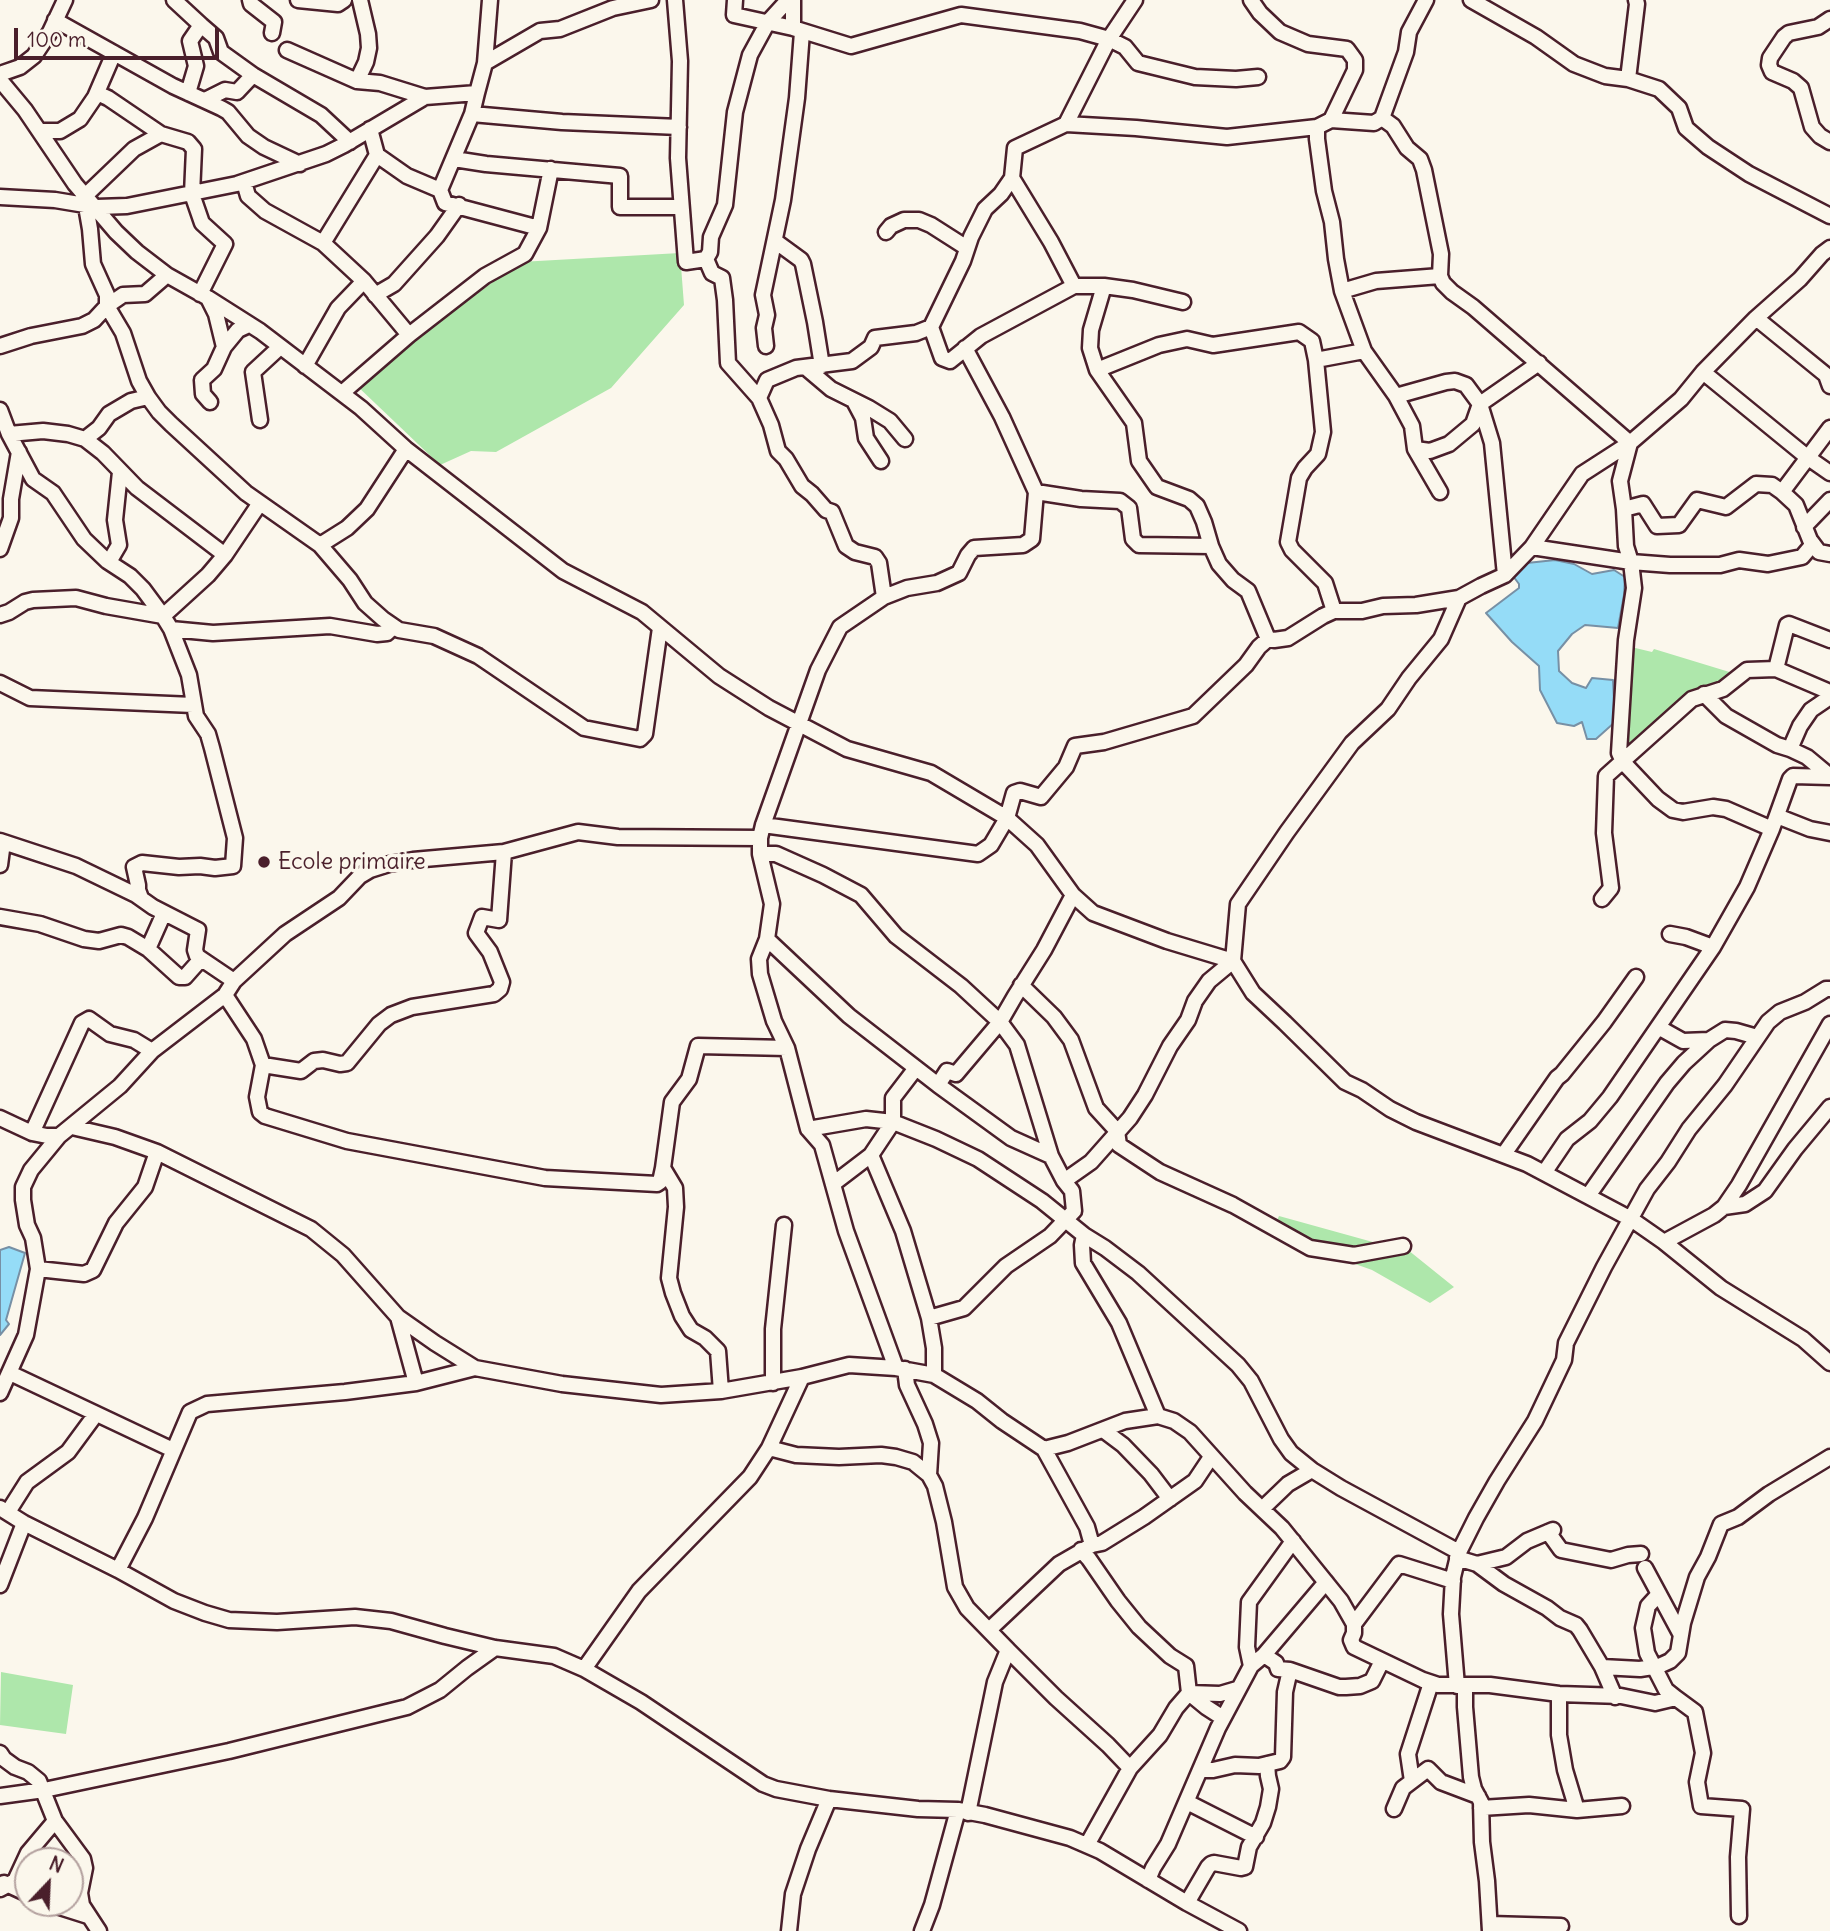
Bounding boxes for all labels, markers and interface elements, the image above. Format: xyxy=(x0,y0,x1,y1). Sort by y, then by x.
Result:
scale bar xyxy=(18,14,222,58)
text: 100 m xyxy=(27,26,86,53)
place label: Ecole primaire xyxy=(278,848,426,876)
marker: Ecole primaire xyxy=(256,854,272,870)
north arrow xyxy=(14,1847,84,1917)
text: N xyxy=(46,1851,67,1878)

